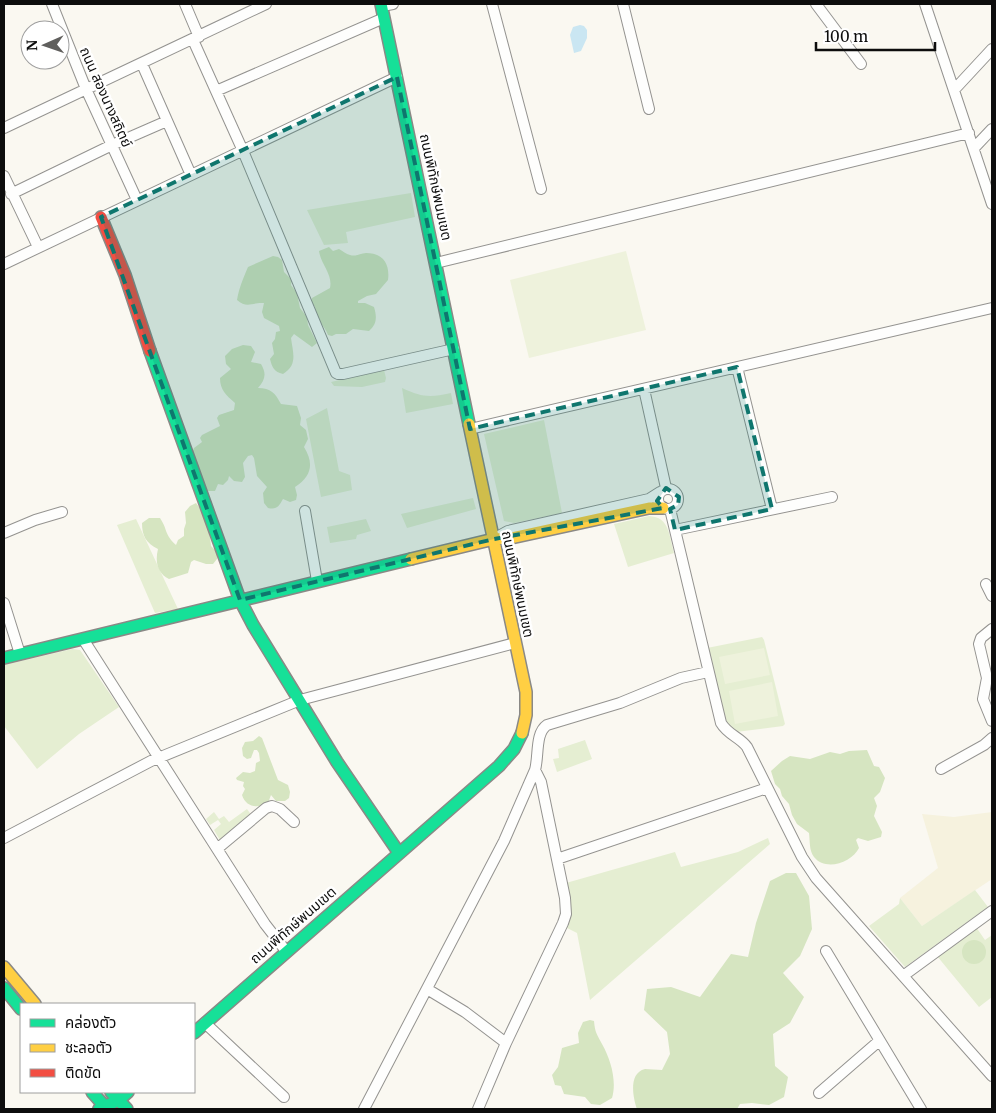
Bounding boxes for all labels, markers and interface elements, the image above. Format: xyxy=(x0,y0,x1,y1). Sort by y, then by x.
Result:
north arrow xyxy=(20,20,70,70)
scale bar xyxy=(816,20,935,52)
text: 100 m xyxy=(824,27,868,46)
text: N xyxy=(23,40,41,51)
street label: ถนน สองนางสถิตย์ xyxy=(76,44,136,150)
street label: ถนนพิทักษ์พนมเขต xyxy=(416,132,456,242)
street label: ถนนพิทักษ์พนมเขต xyxy=(498,529,538,639)
street label: ถนนพิทักษ์พนมเขต xyxy=(246,883,340,967)
legend xyxy=(20,1003,195,1093)
text: คล่องตัว xyxy=(65,1013,116,1032)
text: ชะลอตัว xyxy=(65,1038,112,1057)
text: ติดขัด xyxy=(65,1063,101,1082)

